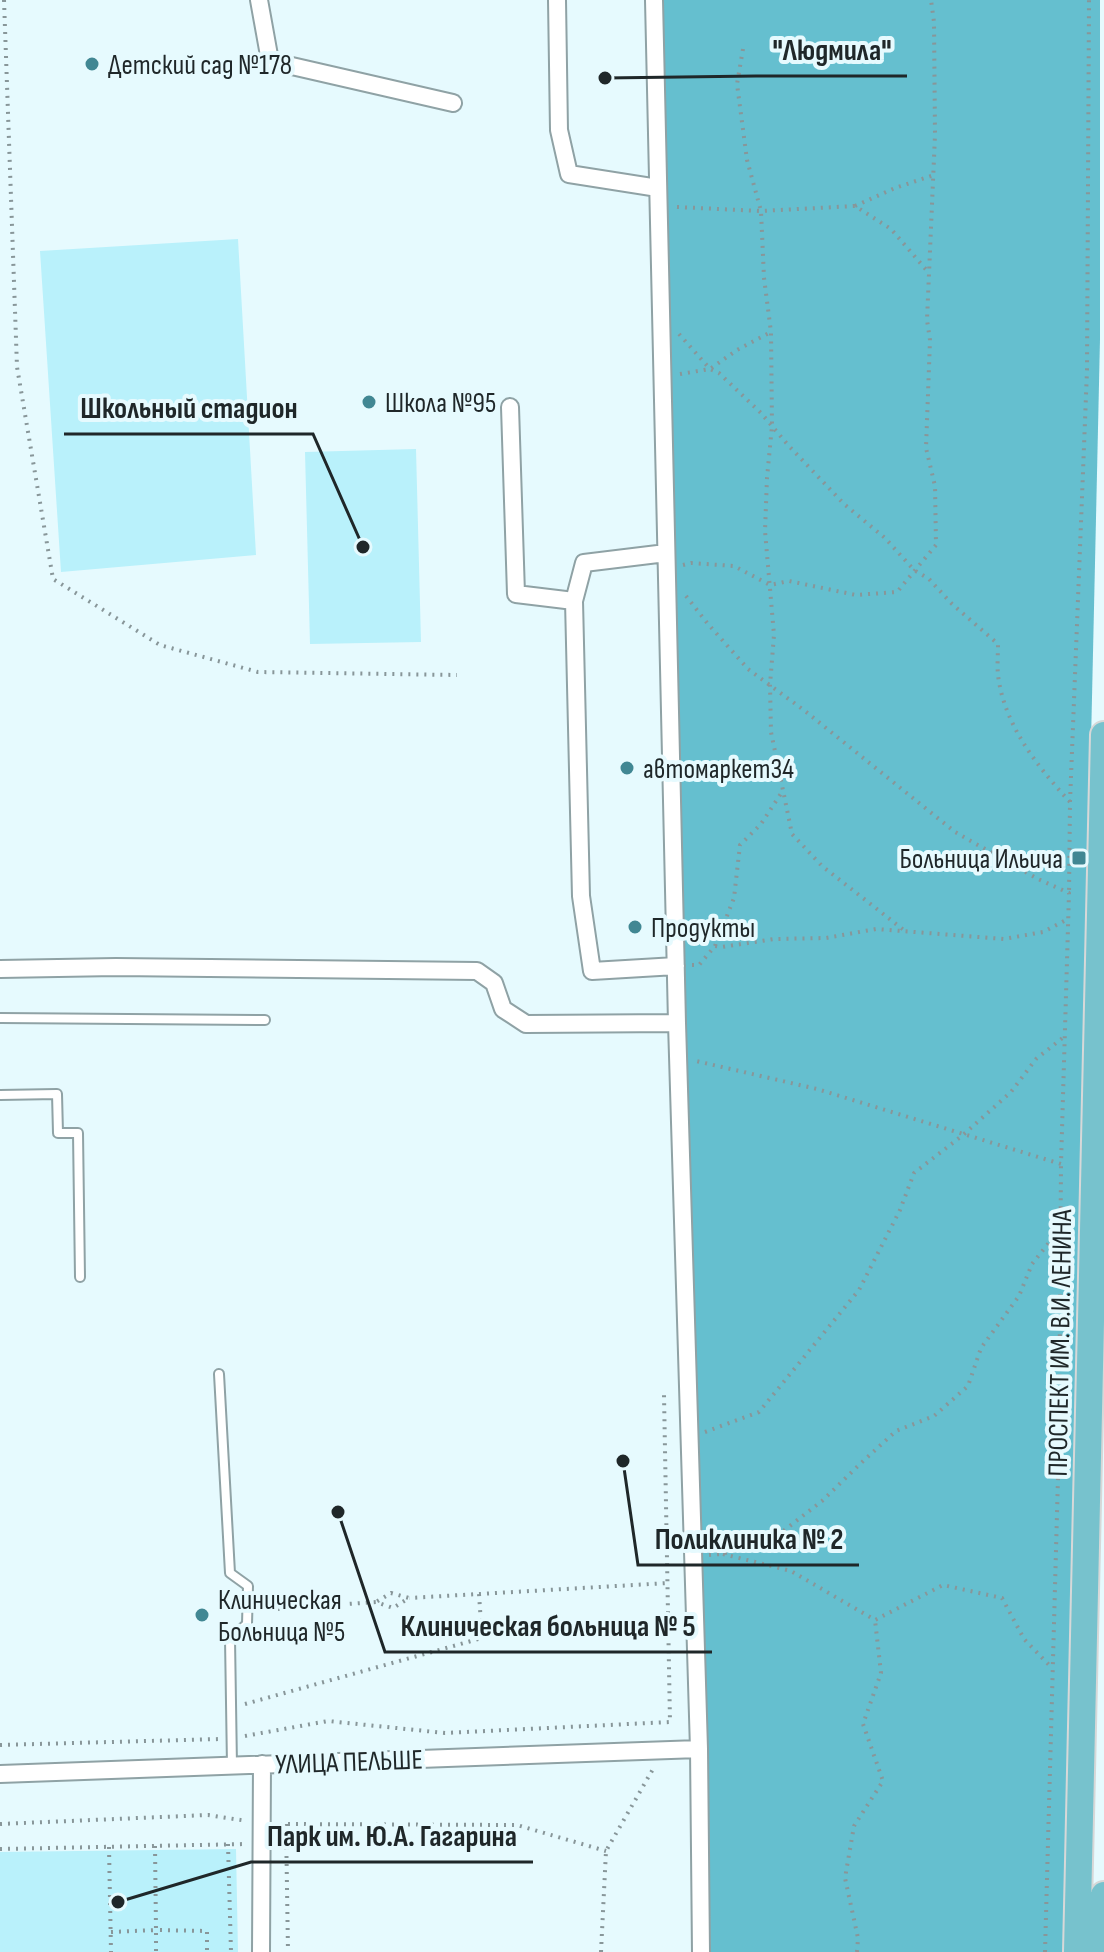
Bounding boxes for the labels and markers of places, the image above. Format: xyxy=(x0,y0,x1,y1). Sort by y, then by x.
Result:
callout: "Людмила" xyxy=(756,22,907,76)
place label: Детский сад №178 xyxy=(108,49,292,82)
marker: Детский сад №178 xyxy=(83,55,101,73)
callout: Школьный стадион xyxy=(64,380,313,434)
place label: Школа №95 xyxy=(385,387,496,420)
marker: Школа №95 xyxy=(360,393,378,411)
place label: автомаркет34 xyxy=(643,753,794,786)
marker: автомаркет34 xyxy=(618,759,636,777)
place label: Больница Ильича xyxy=(900,843,1063,876)
marker: Больница Ильича xyxy=(1070,849,1088,867)
place label: Продукты xyxy=(651,912,755,945)
marker: Продукты xyxy=(626,918,644,936)
callout: Поликлиника № 2 xyxy=(638,1511,859,1565)
place label: Клиническая Больница №5 xyxy=(218,1584,345,1649)
callout: Клиническая больница № 5 xyxy=(385,1598,712,1652)
marker: Клиническая Больница №5 xyxy=(193,1606,211,1624)
callout: Парк им. Ю.А. Гагарина xyxy=(251,1808,533,1862)

